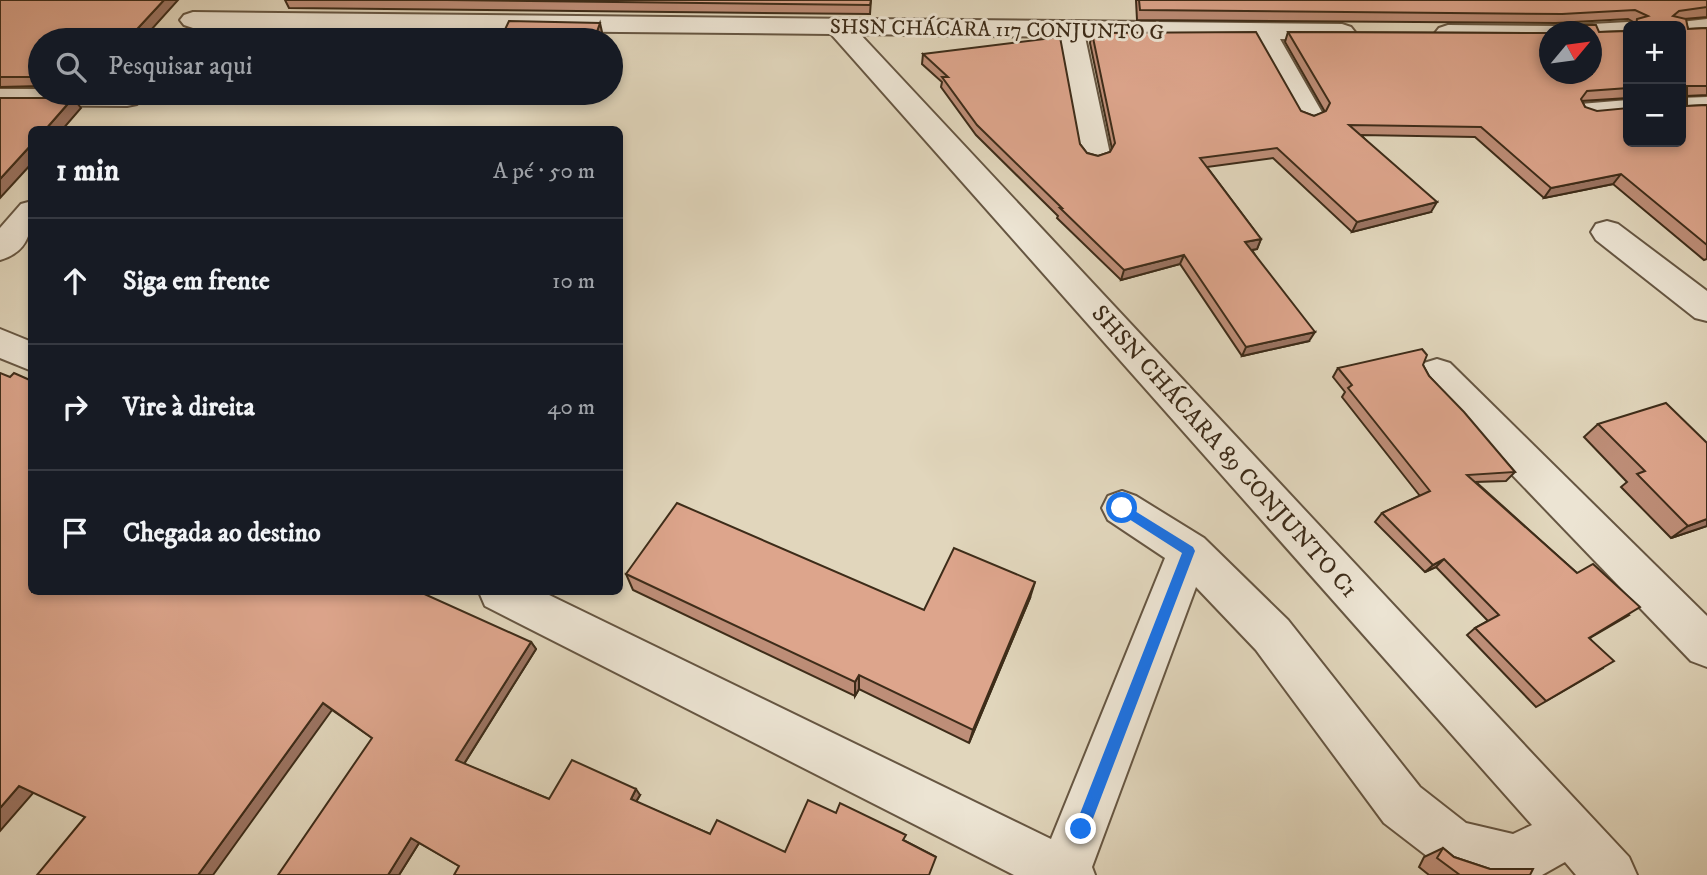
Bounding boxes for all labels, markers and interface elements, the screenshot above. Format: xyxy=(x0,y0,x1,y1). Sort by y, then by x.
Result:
street label: SHSN CHÁCARA 117 CONJUNTO G xyxy=(830,12,1165,46)
north arrow xyxy=(1539,21,1602,84)
map controls xyxy=(1623,21,1686,147)
button: + xyxy=(1623,21,1686,84)
search box xyxy=(28,28,623,105)
icon: search xyxy=(52,48,90,86)
text: Pesquisar aqui xyxy=(108,50,252,83)
button: − xyxy=(1623,84,1686,147)
text: 1 min xyxy=(56,153,119,190)
text: A pé · 50 m xyxy=(493,157,595,186)
icon: ahead xyxy=(56,262,94,300)
text: Siga em frente xyxy=(123,265,270,298)
text: 10 m xyxy=(552,267,595,296)
street label: SHSN CHÁCARA 89 CONJUNTO C1 xyxy=(1085,298,1364,604)
icon: right xyxy=(56,388,94,426)
text: Vire à direita xyxy=(123,391,255,424)
text: 40 m xyxy=(547,393,595,422)
route start xyxy=(1106,492,1137,523)
icon: arrive xyxy=(56,514,94,552)
text: Chegada ao destino xyxy=(123,517,321,550)
route end xyxy=(1065,813,1096,844)

